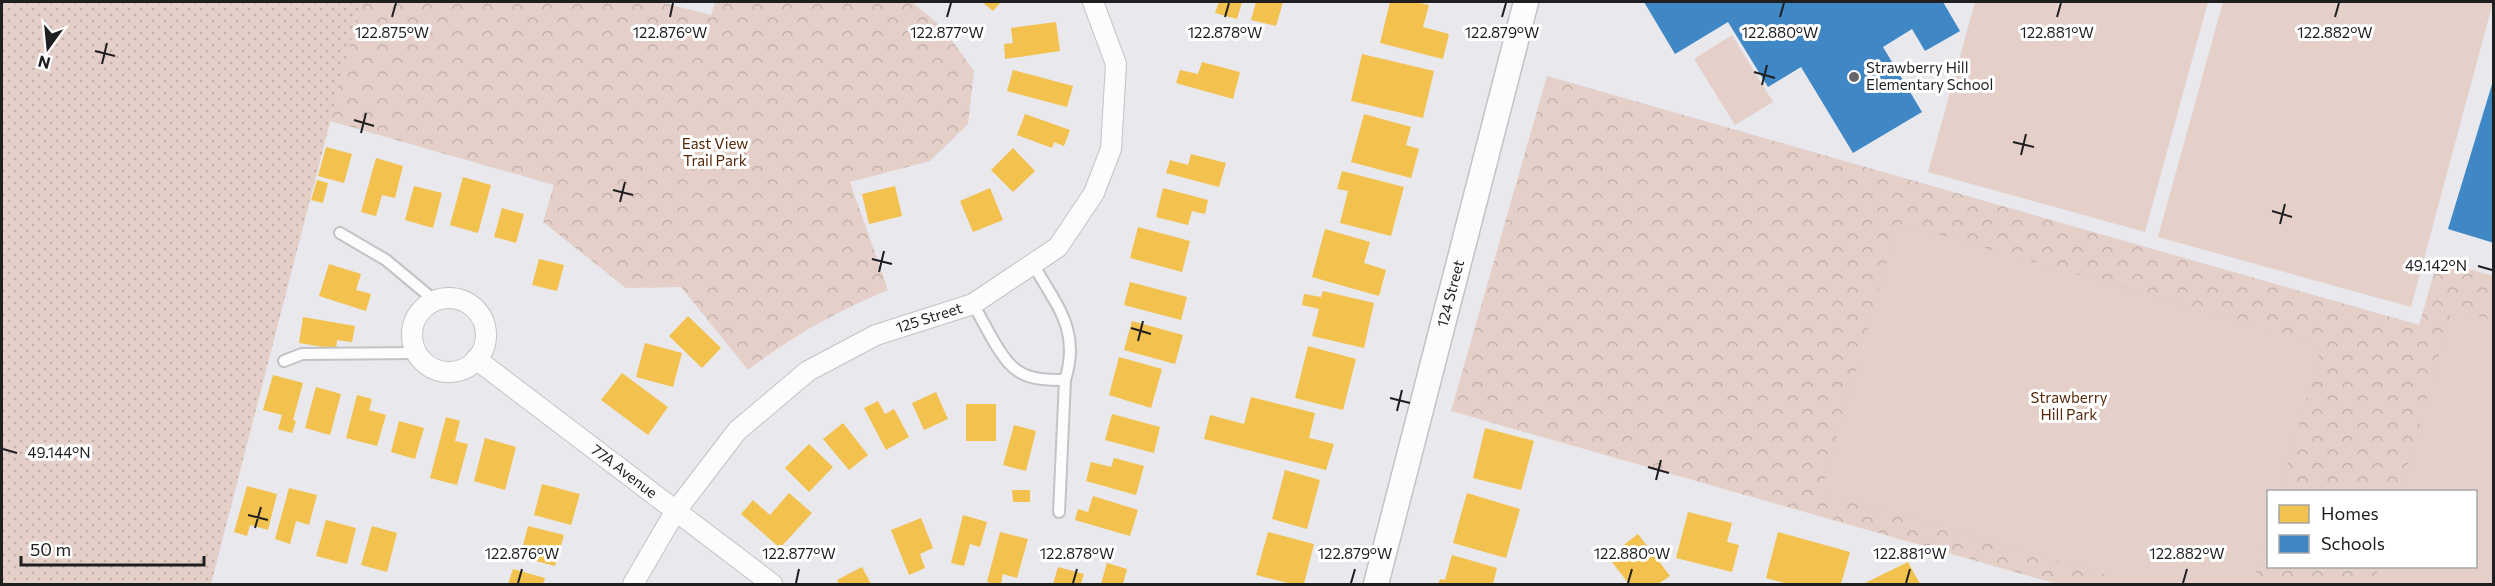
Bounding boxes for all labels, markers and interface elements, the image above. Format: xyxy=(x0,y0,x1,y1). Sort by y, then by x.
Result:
north arrow xyxy=(18,18,78,78)
text: 122.875°W xyxy=(355,23,429,41)
text: 122.876°W xyxy=(633,23,707,41)
text: 122.877°W xyxy=(910,23,984,41)
text: 122.878°W xyxy=(1188,23,1262,41)
text: 122.879°W xyxy=(1465,23,1539,41)
text: 122.880°W xyxy=(1742,23,1818,41)
text: 122.881°W xyxy=(2020,23,2094,41)
text: 122.882°W xyxy=(2297,23,2373,41)
text: N xyxy=(36,52,52,74)
place label: Strawberry Hill Elementary School xyxy=(1866,58,1993,93)
marker: Strawberry Hill Elementary School xyxy=(1847,70,1861,84)
park label: East View Trail Park xyxy=(682,134,748,169)
text: 49.142°N xyxy=(2405,256,2467,274)
street label: 124 Street xyxy=(1433,258,1467,329)
street label: 125 Street xyxy=(893,298,964,336)
park label: Strawberry Hill Park xyxy=(2031,388,2108,423)
street label: 77A Avenue xyxy=(588,440,661,502)
text: 49.144°N xyxy=(28,443,90,461)
legend xyxy=(2267,490,2477,568)
text: Homes xyxy=(2321,502,2379,524)
scale bar xyxy=(21,529,204,567)
text: Schools xyxy=(2321,532,2385,554)
text: 50 m xyxy=(30,538,71,560)
text: 122.876°W xyxy=(485,544,559,562)
text: 122.877°W xyxy=(762,544,836,562)
text: 122.878°W xyxy=(1040,544,1114,562)
text: 122.879°W xyxy=(1318,544,1392,562)
text: 122.880°W xyxy=(1594,544,1670,562)
text: 122.881°W xyxy=(1873,544,1947,562)
text: 122.882°W xyxy=(2149,544,2225,562)

